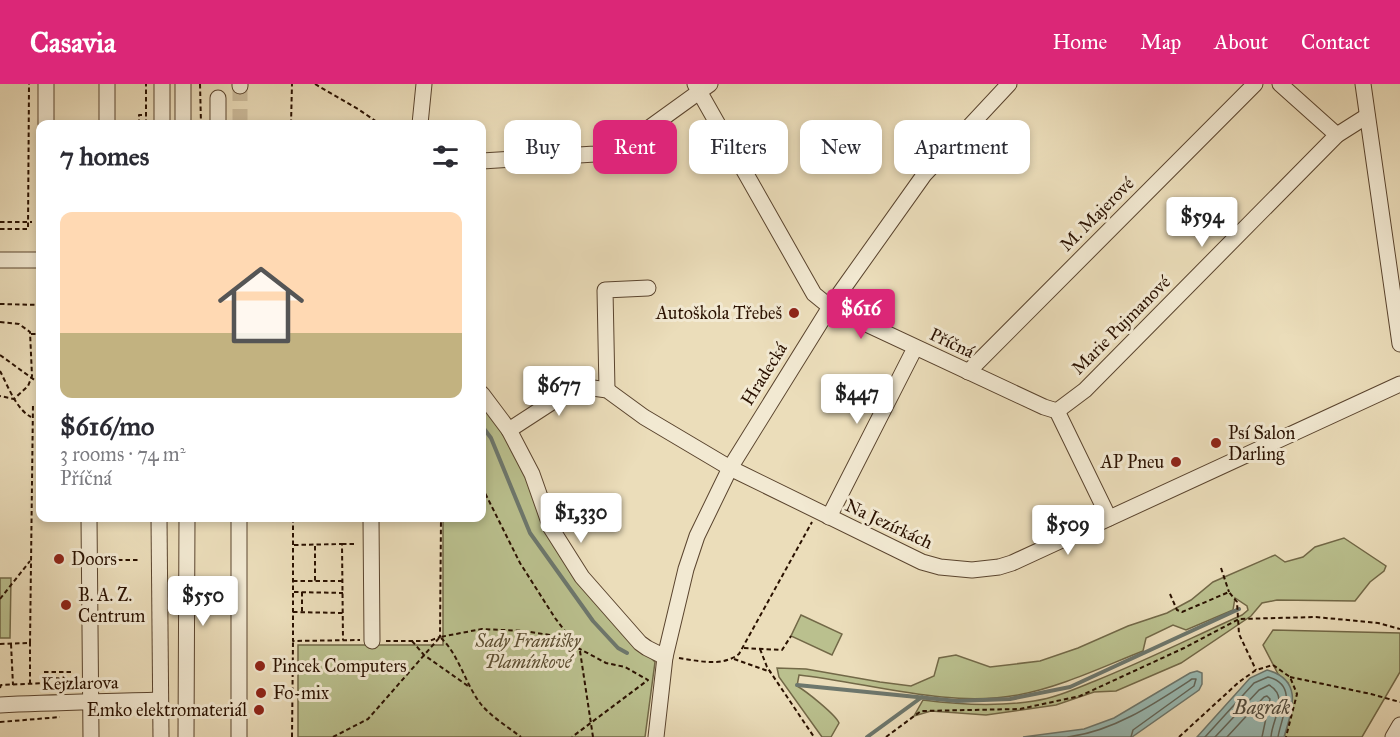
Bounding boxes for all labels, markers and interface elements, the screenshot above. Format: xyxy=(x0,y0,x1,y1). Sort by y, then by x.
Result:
text: Casavia xyxy=(30,25,116,60)
text: Home xyxy=(1052,29,1107,55)
text: Map xyxy=(1140,29,1181,55)
text: About xyxy=(1214,29,1268,55)
text: Contact xyxy=(1301,29,1370,55)
chip: Buy xyxy=(504,120,581,174)
chip: Rent xyxy=(593,120,677,174)
chip: Filters xyxy=(689,120,788,174)
chip: New xyxy=(800,120,882,174)
chip: Apartment xyxy=(894,120,1030,174)
text: 7 homes xyxy=(60,140,149,172)
icon: filters xyxy=(429,140,462,173)
street label: M. Majerové xyxy=(1055,172,1139,256)
pin: $594 xyxy=(1166,197,1238,248)
text: $594 xyxy=(1180,204,1224,228)
icon: home xyxy=(207,251,315,359)
street label: Marie Pujmanové xyxy=(1067,271,1175,379)
pin: $616 xyxy=(825,289,897,340)
text: $616 xyxy=(841,296,881,320)
place label: Autoškola Třebeš xyxy=(655,302,782,324)
marker: Autoškola Třebeš xyxy=(787,306,801,320)
street label: Příčná xyxy=(926,323,978,363)
street label: Hradecká xyxy=(736,338,792,410)
pin: $677 xyxy=(523,366,595,417)
text: $677 xyxy=(537,373,581,397)
pin: $447 xyxy=(821,374,893,425)
text: $447 xyxy=(835,381,879,405)
text: $616/mo xyxy=(60,410,154,442)
place label: Psí Salon Darling xyxy=(1228,422,1295,466)
marker: Psí Salon Darling xyxy=(1209,436,1223,450)
text: 3 rooms · 74 m² xyxy=(60,442,185,466)
place label: AP Pneu xyxy=(1100,451,1164,473)
marker: AP Pneu xyxy=(1169,455,1183,469)
text: Příčná xyxy=(60,466,112,490)
pin: $1,330 xyxy=(532,493,630,544)
street label: Na Jezírkách xyxy=(841,494,936,555)
text: $1,330 xyxy=(555,500,607,524)
pin: $509 xyxy=(1032,505,1104,556)
text: $509 xyxy=(1046,512,1090,536)
place label: Doors xyxy=(71,548,117,570)
marker: Doors xyxy=(52,552,66,566)
pin: $550 xyxy=(167,576,239,627)
text: $550 xyxy=(182,583,224,607)
place label: B. A. Z. Centrum xyxy=(78,584,145,627)
marker: B. A. Z. Centrum xyxy=(59,598,73,612)
park label: Sady Františky Plamínkové xyxy=(474,630,582,673)
place label: Pincek Computers xyxy=(272,655,407,677)
marker: Pincek Computers xyxy=(253,659,267,673)
street label: Kejzlarova xyxy=(41,671,119,695)
place label: Fo-mix xyxy=(273,682,329,704)
marker: Fo-mix xyxy=(254,686,268,700)
water label: Bagrák xyxy=(1233,695,1290,719)
place label: Emko elektromateriál xyxy=(87,699,247,721)
marker: Emko elektromateriál xyxy=(252,703,266,717)

